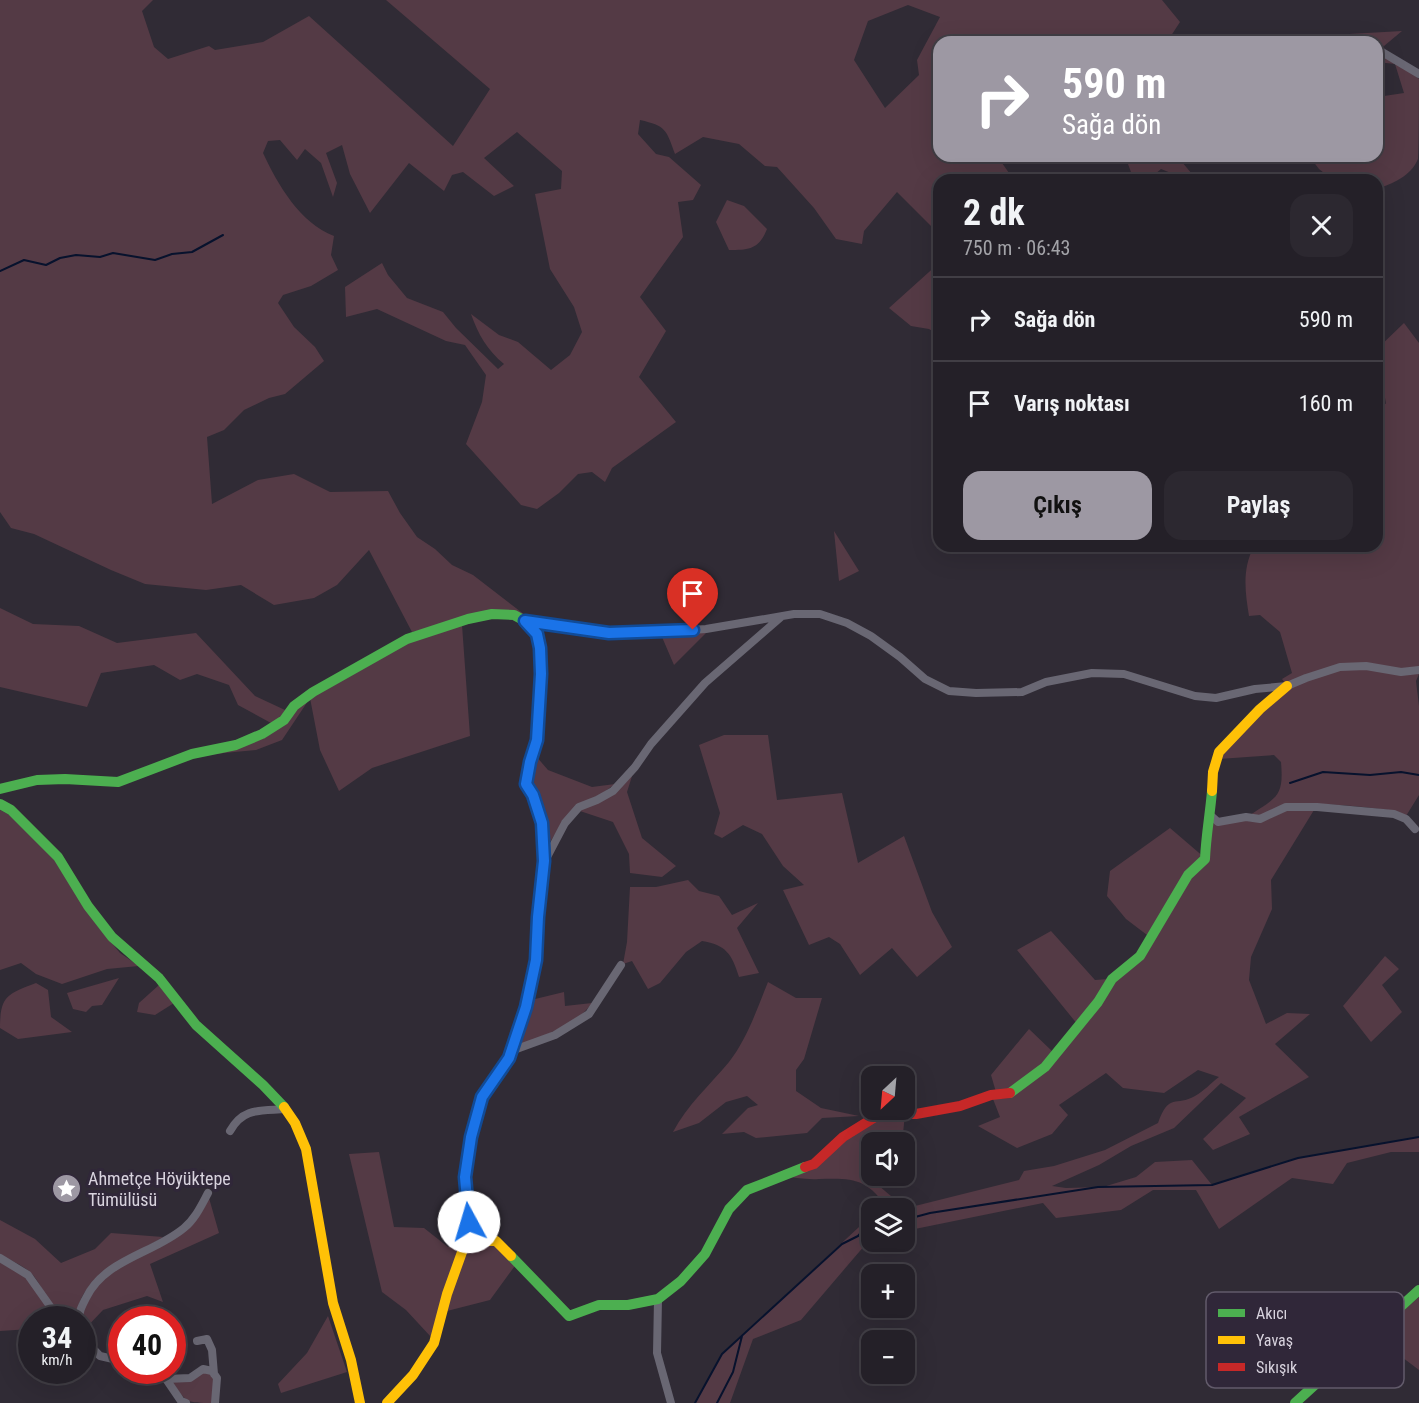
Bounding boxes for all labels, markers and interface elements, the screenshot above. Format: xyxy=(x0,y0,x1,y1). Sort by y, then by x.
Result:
text: 590 m xyxy=(1062,59,1167,108)
icon: right xyxy=(963,60,1041,138)
text: Sağa dön xyxy=(1062,109,1161,141)
text: 2 dk xyxy=(963,192,1025,234)
button: close xyxy=(1290,194,1353,257)
text: 750 m · 06:43 xyxy=(963,236,1070,260)
icon: right xyxy=(963,303,996,336)
text: Sağa dön xyxy=(1014,307,1095,332)
text: 590 m xyxy=(1299,307,1353,332)
icon: arrive xyxy=(963,387,996,420)
text: Varış noktası xyxy=(1014,391,1130,416)
text: 160 m xyxy=(1299,391,1353,416)
button: Çıkış xyxy=(963,471,1152,540)
button: Paylaş xyxy=(1164,471,1353,540)
pin xyxy=(667,568,718,630)
icon: arrive xyxy=(676,577,709,610)
north arrow xyxy=(861,1066,915,1120)
map controls xyxy=(861,1066,915,1384)
button: sound xyxy=(861,1132,915,1186)
place label: Ahmetçe Höyüktepe Tümülüsü xyxy=(88,1168,231,1210)
place icon: Ahmetçe Höyüktepe Tümülüsü xyxy=(51,1173,83,1205)
position arrow xyxy=(437,1190,501,1254)
button: layers xyxy=(861,1198,915,1252)
button: + xyxy=(861,1264,915,1318)
legend xyxy=(1206,1292,1404,1388)
text: Akıcı xyxy=(1256,1304,1287,1323)
speed limit sign: 40 xyxy=(108,1306,186,1384)
text: 34 xyxy=(42,1320,72,1355)
button: − xyxy=(861,1330,915,1384)
text: Yavaş xyxy=(1256,1331,1293,1350)
text: km/h xyxy=(42,1351,72,1369)
text: Sıkışık xyxy=(1256,1358,1298,1377)

